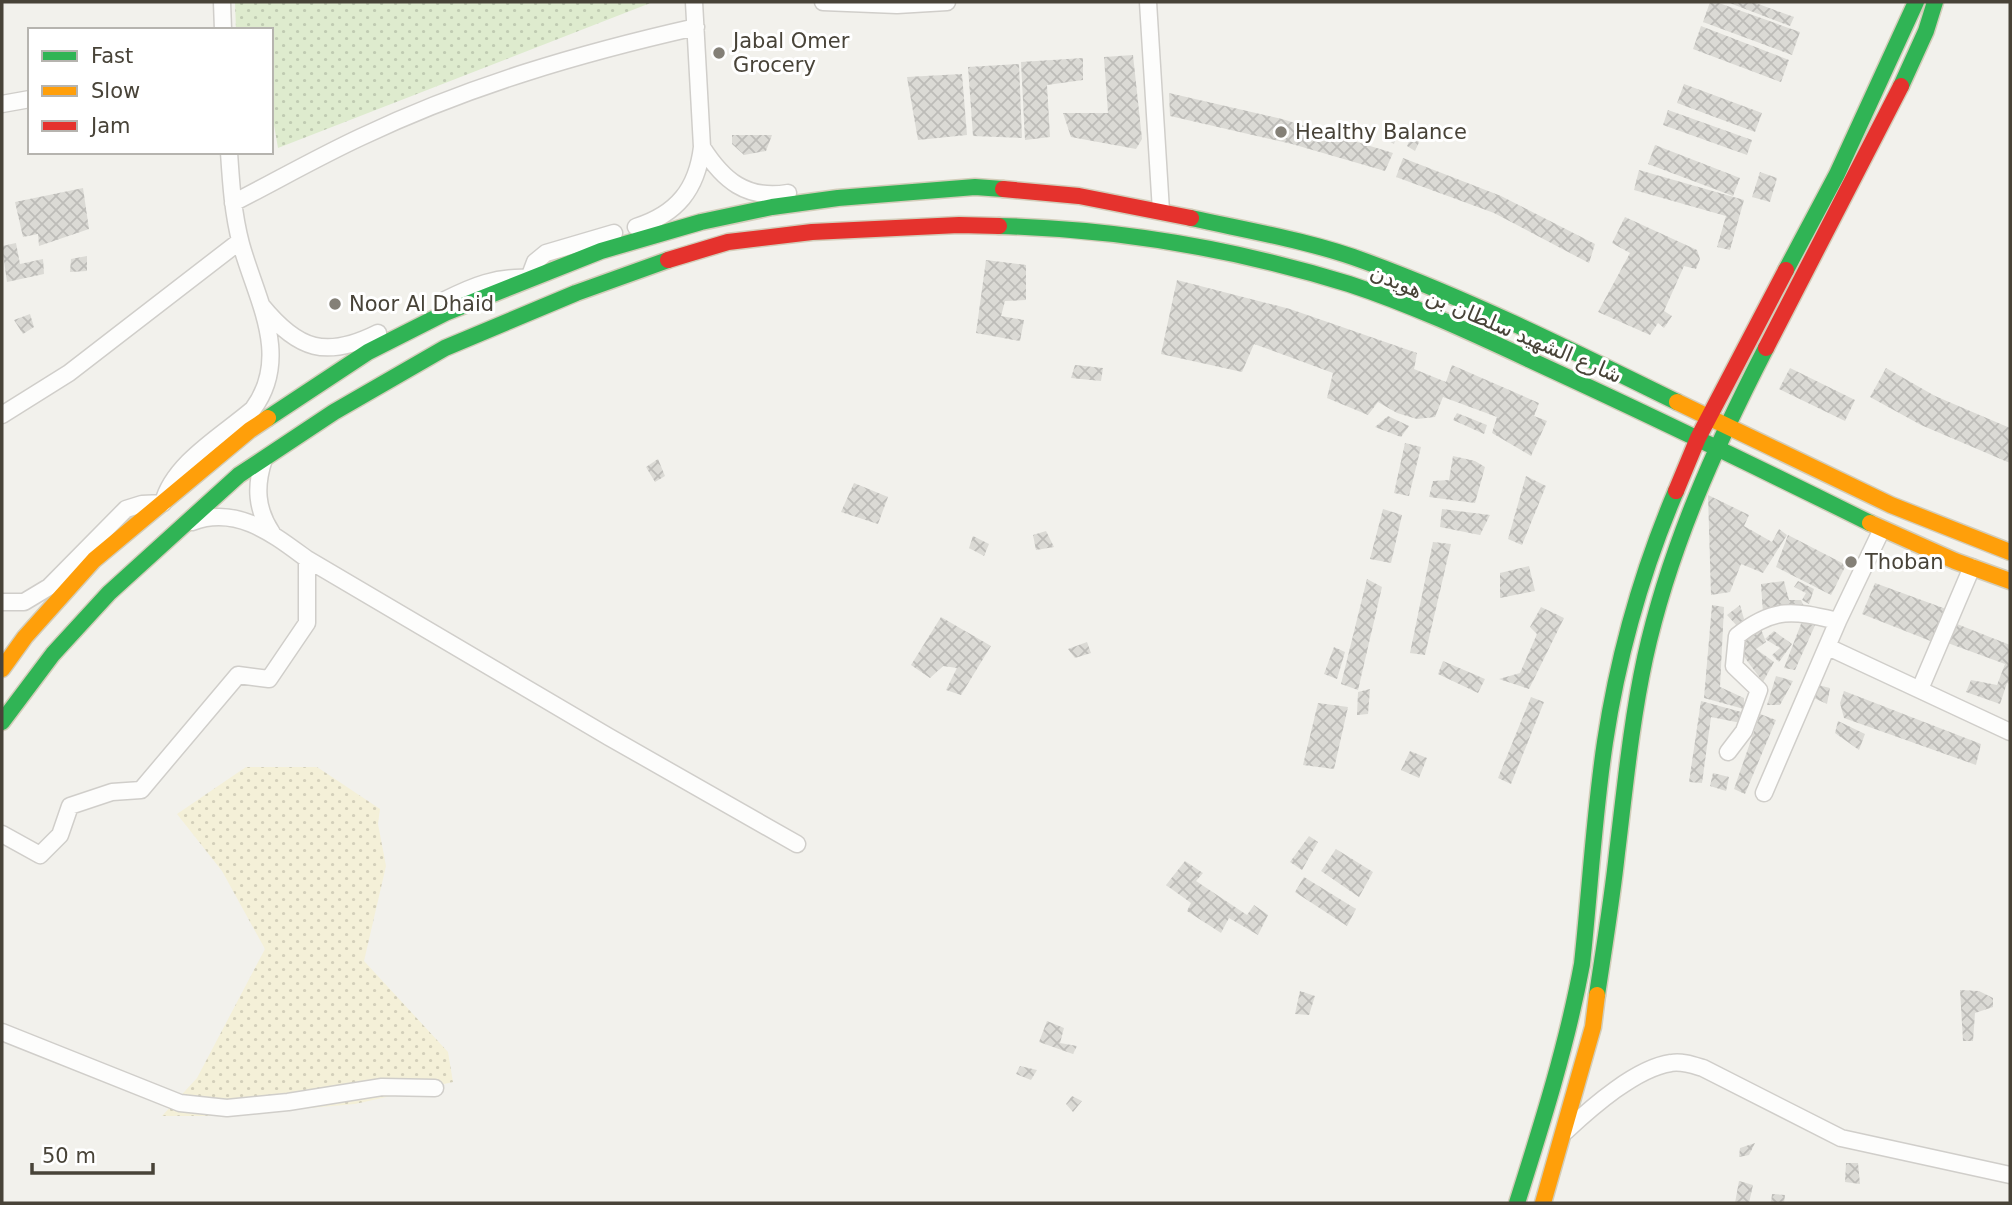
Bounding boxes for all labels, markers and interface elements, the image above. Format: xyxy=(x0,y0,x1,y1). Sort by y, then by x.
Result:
legend xyxy=(28,28,273,154)
place label: Jabal Omer Grocery xyxy=(731,29,850,77)
text: Fast xyxy=(91,44,133,68)
marker: Jabal Omer Grocery xyxy=(711,45,727,61)
text: Slow xyxy=(91,79,140,103)
text: Jam xyxy=(89,114,131,138)
place label: Healthy Balance xyxy=(1295,120,1467,144)
marker: Healthy Balance xyxy=(1273,124,1289,140)
street label: شارع الشهيد سلطان بن هويدن xyxy=(1367,260,1625,388)
place label: Noor Al Dhaid xyxy=(349,292,494,316)
marker: Noor Al Dhaid xyxy=(327,296,343,312)
place label: Thoban xyxy=(1864,550,1944,574)
marker: Thoban xyxy=(1843,554,1859,570)
scale bar xyxy=(32,1132,152,1176)
text: 50 m xyxy=(42,1144,96,1168)

